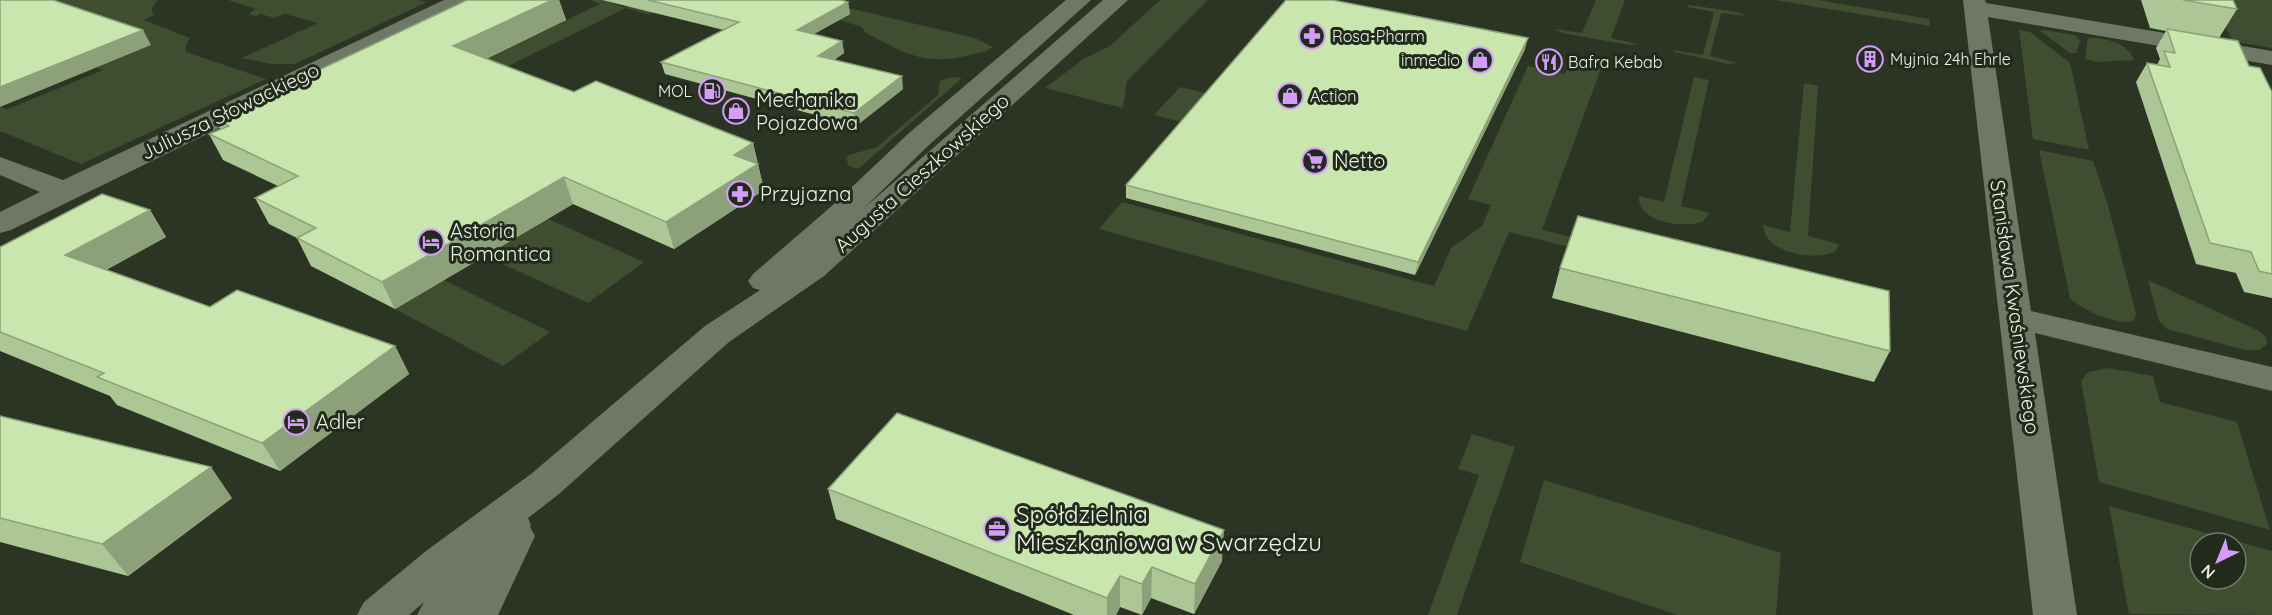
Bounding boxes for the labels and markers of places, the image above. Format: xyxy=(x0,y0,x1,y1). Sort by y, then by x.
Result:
pharmacy icon: Rosa-Pharm xyxy=(1297,21,1327,51)
place label: Rosa-Pharm xyxy=(1332,26,1425,46)
building icon: Myjnia 24h Ehrle xyxy=(1855,44,1885,74)
shop icon: inmedio xyxy=(1465,45,1495,75)
restaurant icon: Bafra Kebab xyxy=(1534,47,1564,77)
place label: Myjnia 24h Ehrle xyxy=(1890,49,2011,69)
place label: inmedio xyxy=(1401,50,1460,70)
place label: Bafra Kebab xyxy=(1568,52,1663,72)
fuel station icon: MOL xyxy=(697,76,727,106)
place label: MOL xyxy=(658,81,692,101)
shop icon: Action xyxy=(1275,81,1305,111)
place label: Action xyxy=(1310,86,1356,106)
place label: Mechanika Pojazdowa xyxy=(756,87,858,135)
shop icon: Mechanika Pojazdowa xyxy=(721,96,751,126)
supermarket icon: Netto xyxy=(1300,146,1330,176)
place label: Netto xyxy=(1334,148,1385,173)
pharmacy icon: Przyjazna xyxy=(725,179,755,209)
place label: Przyjazna xyxy=(760,181,851,206)
place label: Astoria Romantica xyxy=(450,218,551,266)
hotel icon: Astoria Romantica xyxy=(416,227,446,257)
hotel icon: Adler xyxy=(281,407,311,437)
place label: Adler xyxy=(316,409,365,434)
place label: Spółdzielnia Mieszkaniowa w Swarzędzu xyxy=(1016,499,1322,557)
office icon: Spółdzielnia Mieszkaniowa w Swarzędzu xyxy=(982,514,1012,544)

